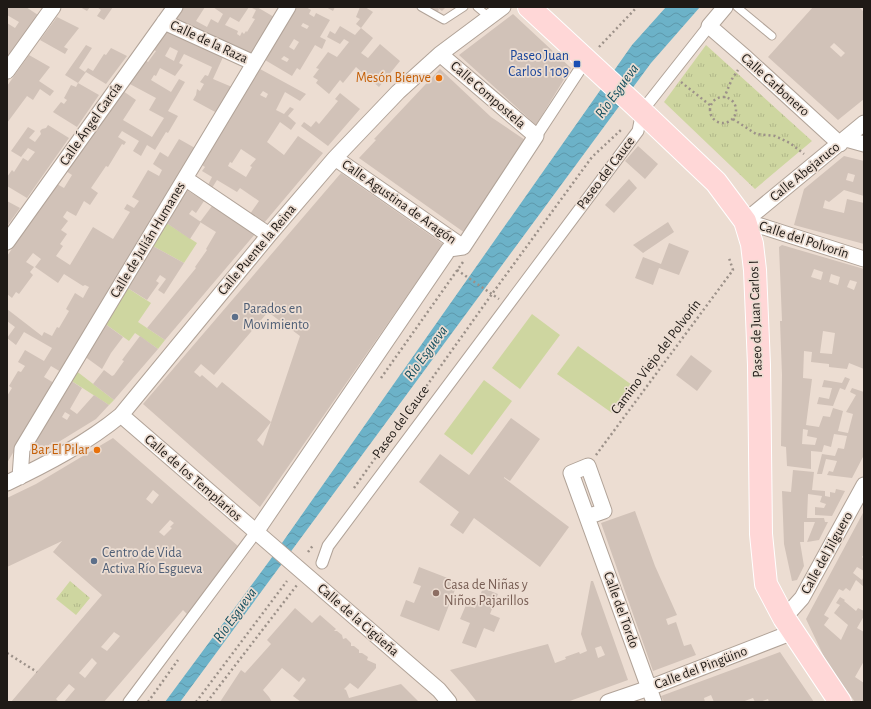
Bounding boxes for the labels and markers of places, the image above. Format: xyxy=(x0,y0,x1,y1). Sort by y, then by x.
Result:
place label: Paseo Juan Carlos I 109 xyxy=(508,49,569,79)
marker: Paseo Juan Carlos I 109 xyxy=(572,59,582,69)
place label: Mesón Bienve xyxy=(356,71,431,85)
marker: Mesón Bienve xyxy=(434,73,444,83)
place label: Parados en Movimiento xyxy=(243,302,309,332)
marker: Parados en Movimiento xyxy=(230,312,240,322)
place label: Bar El Pilar xyxy=(31,443,89,457)
marker: Bar El Pilar xyxy=(92,445,102,455)
place label: Centro de Vida Activa Río Esgueva xyxy=(102,546,203,576)
marker: Centro de Vida Activa Río Esgueva xyxy=(89,556,99,566)
place label: Casa de Niñas y Niños Pajarillos xyxy=(444,578,529,608)
marker: Casa de Niñas y Niños Pajarillos xyxy=(431,588,441,598)

